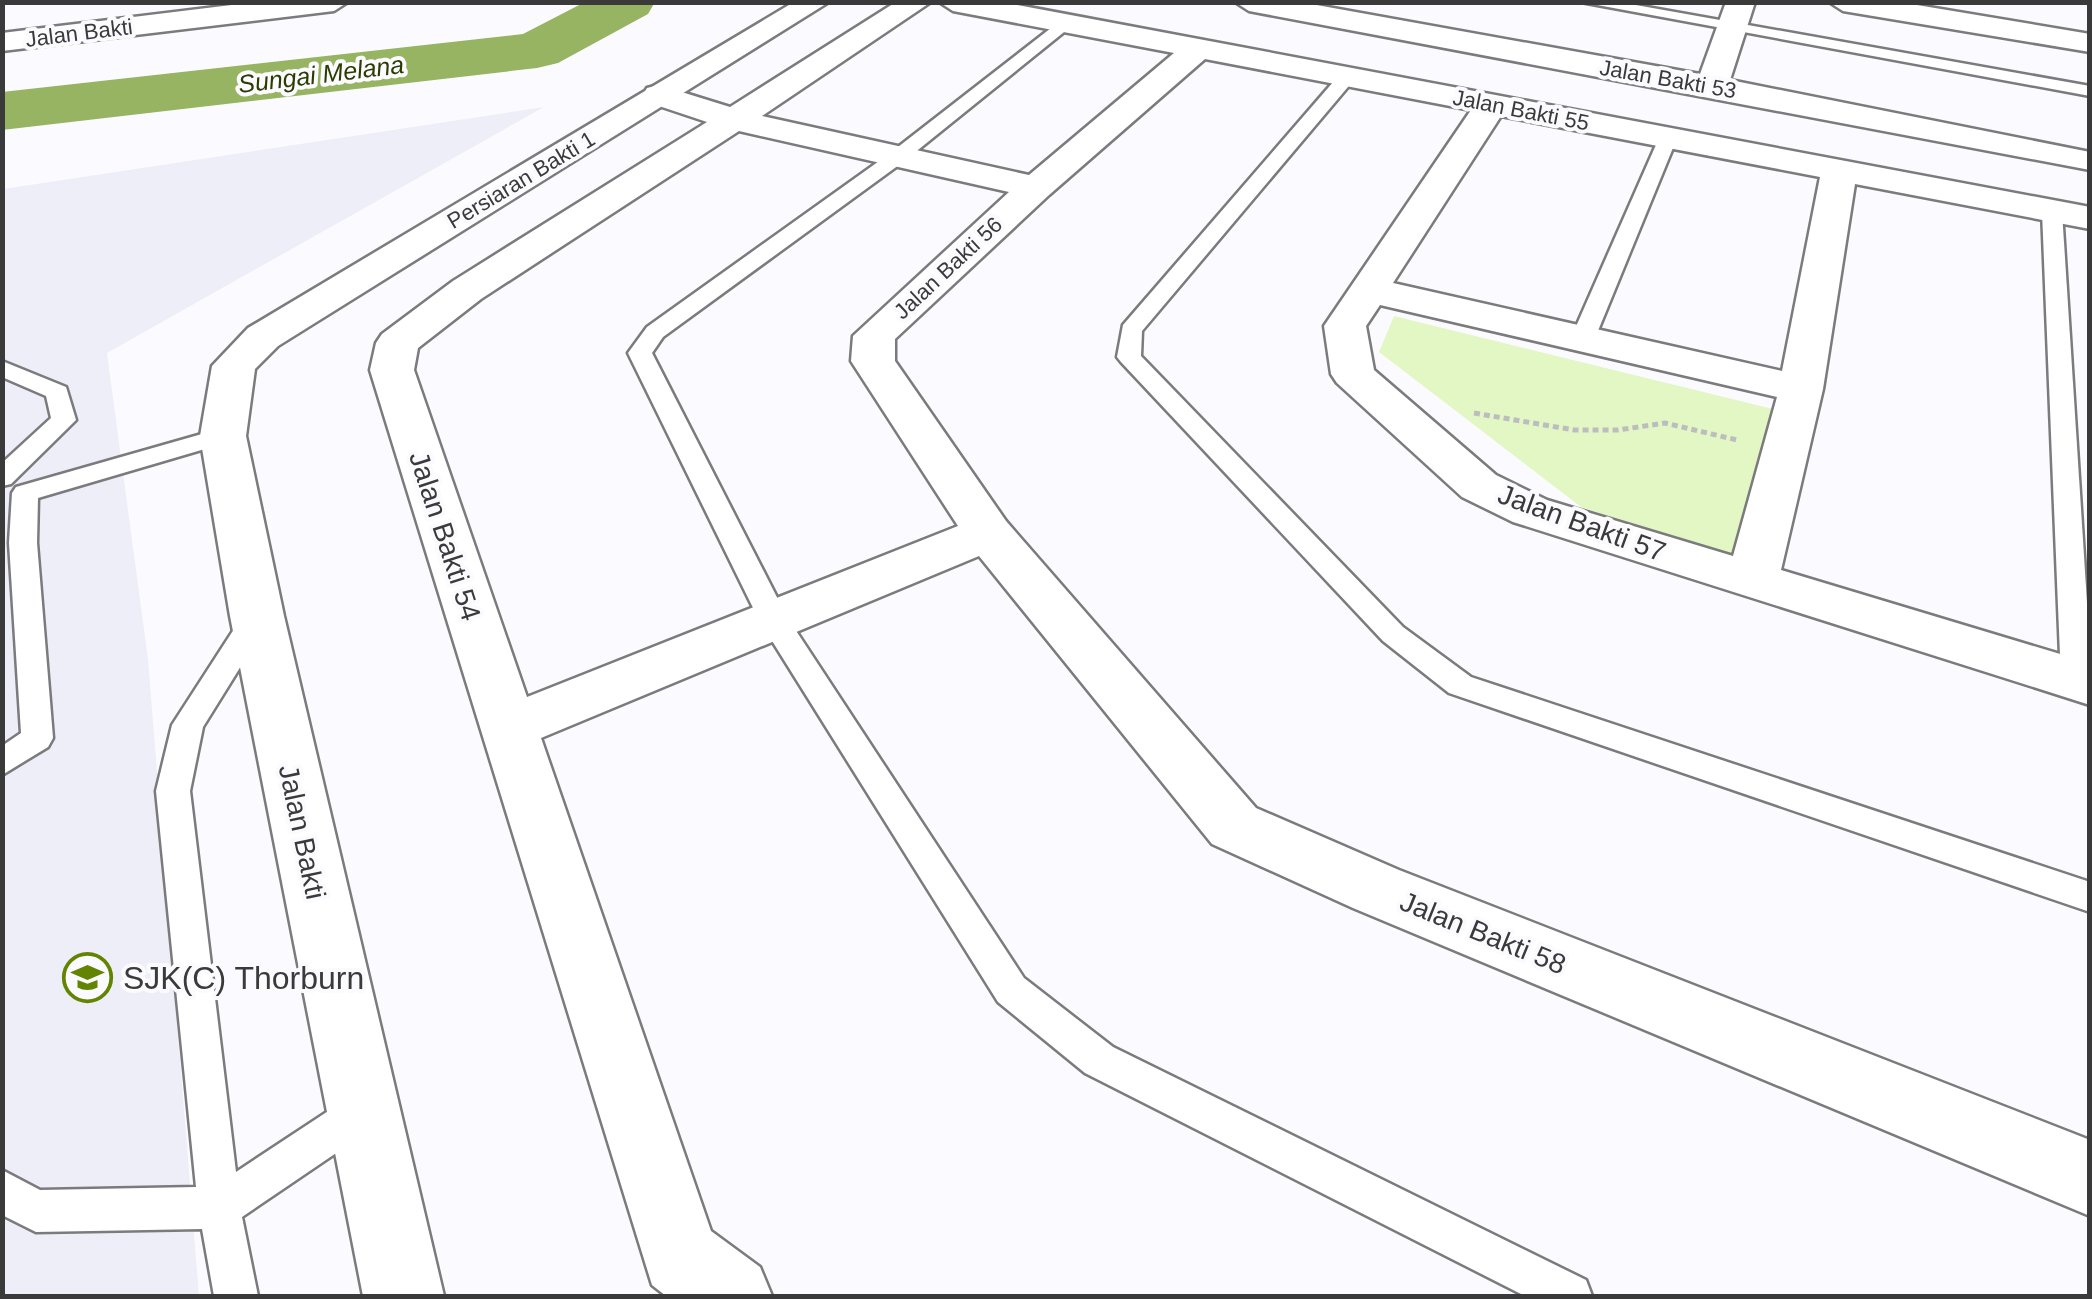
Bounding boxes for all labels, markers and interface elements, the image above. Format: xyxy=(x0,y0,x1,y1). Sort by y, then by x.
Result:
street label: Jalan Bakti xyxy=(24,14,134,52)
water label: Sungai Melana xyxy=(237,50,406,98)
street label: Jalan Bakti 53 xyxy=(1598,55,1738,103)
street label: Jalan Bakti 55 xyxy=(1451,85,1591,135)
street label: Persiaran Bakti 1 xyxy=(443,126,599,234)
street label: Jalan Bakti 56 xyxy=(889,212,1007,324)
street label: Jalan Bakti 54 xyxy=(403,448,487,624)
street label: Jalan Bakti 57 xyxy=(1494,478,1670,568)
street label: Jalan Bakti xyxy=(273,762,331,902)
street label: Jalan Bakti 58 xyxy=(1396,886,1570,980)
school or university icon: SJK(C) Thorburn xyxy=(62,952,114,1004)
place label: SJK(C) Thorburn xyxy=(123,960,364,996)

